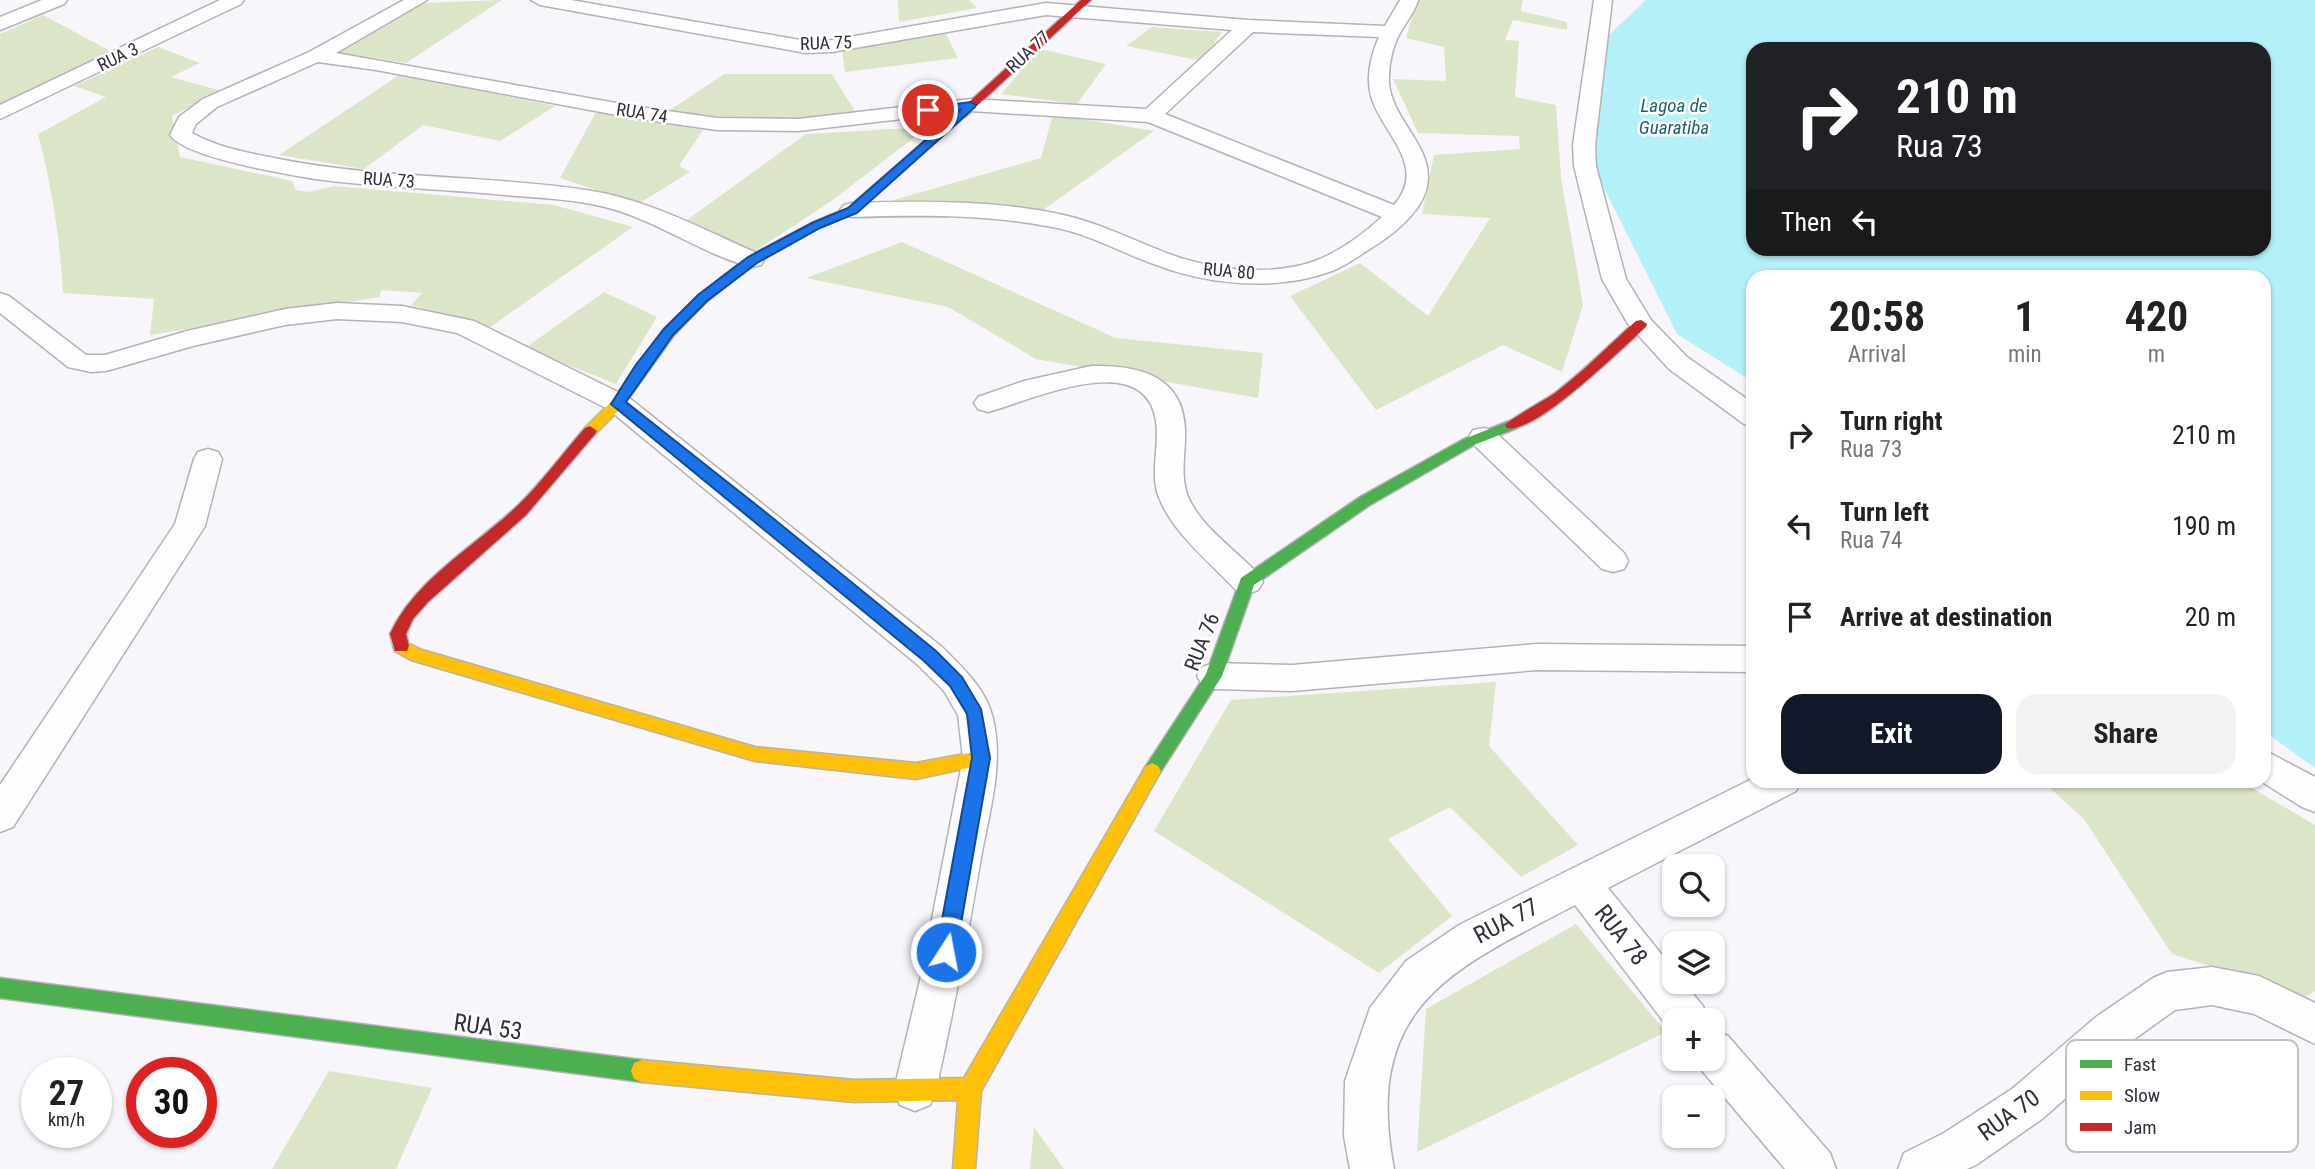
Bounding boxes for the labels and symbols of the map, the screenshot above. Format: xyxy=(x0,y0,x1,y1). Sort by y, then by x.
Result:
street label: RUA 77 xyxy=(1002,26,1054,77)
street label: RUA 75 xyxy=(800,31,852,54)
street label: RUA 3 xyxy=(94,38,142,75)
pin xyxy=(898,80,958,140)
water label: Lagoa de Guaratiba xyxy=(1639,94,1709,139)
street label: RUA 74 xyxy=(615,98,669,127)
street label: RUA 73 xyxy=(362,167,416,192)
street label: RUA 80 xyxy=(1202,258,1256,283)
street label: RUA 76 xyxy=(1180,610,1224,674)
street label: RUA 77 xyxy=(1469,892,1543,950)
street label: RUA 78 xyxy=(1589,899,1653,971)
position arrow xyxy=(909,915,983,989)
street label: RUA 53 xyxy=(452,1008,524,1046)
legend xyxy=(2066,1040,2298,1152)
text: Fast xyxy=(2124,1053,2156,1076)
speed limit sign: 30 xyxy=(126,1057,217,1148)
street label: RUA 70 xyxy=(1973,1083,2045,1147)
text: Slow xyxy=(2124,1084,2160,1107)
text: Jam xyxy=(2124,1116,2157,1139)

